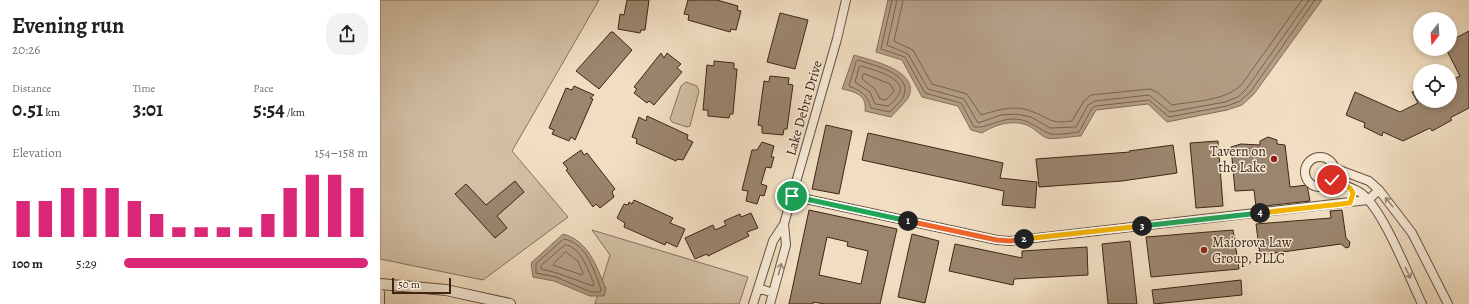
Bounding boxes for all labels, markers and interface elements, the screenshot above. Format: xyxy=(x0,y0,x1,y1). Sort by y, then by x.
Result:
text: Evening run xyxy=(12,11,124,41)
north arrow xyxy=(1413,12,1457,56)
map controls xyxy=(1413,12,1457,108)
button: share xyxy=(326,13,368,55)
text: 20:26 xyxy=(12,41,40,58)
street label: Lake Debra Drive xyxy=(781,58,827,158)
button: locate xyxy=(1413,64,1457,108)
text: Distance xyxy=(12,81,51,96)
text: Time xyxy=(133,81,156,96)
text: Pace xyxy=(253,81,274,96)
text: 0.51 xyxy=(12,96,43,123)
text: 3:01 xyxy=(133,96,163,123)
text: 5:54 xyxy=(253,96,285,123)
text: km xyxy=(43,105,60,120)
text: /km xyxy=(285,105,305,120)
place label: Tavern on the Lake xyxy=(1210,142,1266,177)
text: Elevation xyxy=(12,144,62,161)
text: 154–158 m xyxy=(314,144,368,161)
marker: Tavern on the Lake xyxy=(1269,154,1279,164)
pin xyxy=(1315,163,1349,197)
icon: check xyxy=(1321,169,1343,191)
pin xyxy=(775,179,809,213)
icon: arrive xyxy=(781,185,803,207)
one-way arrow xyxy=(1384,196,1393,207)
pin: 4 xyxy=(1250,203,1270,223)
text: 4 xyxy=(1257,205,1263,220)
pin: 1 xyxy=(898,211,918,231)
text: 1 xyxy=(906,213,910,228)
pin: 3 xyxy=(1132,216,1152,236)
text: 3 xyxy=(1140,218,1144,233)
pin: 2 xyxy=(1014,229,1034,249)
text: 2 xyxy=(1021,231,1027,246)
place label: Maiorova Law Group, PLLC xyxy=(1212,233,1292,268)
marker: Maiorova Law Group, PLLC xyxy=(1199,245,1209,255)
text: 100 m xyxy=(12,255,43,272)
text: 5:29 xyxy=(76,255,97,272)
one-way arrow xyxy=(776,263,784,276)
one-way arrow xyxy=(1405,267,1412,279)
scale bar xyxy=(392,276,451,295)
text: 50 m xyxy=(398,277,420,292)

